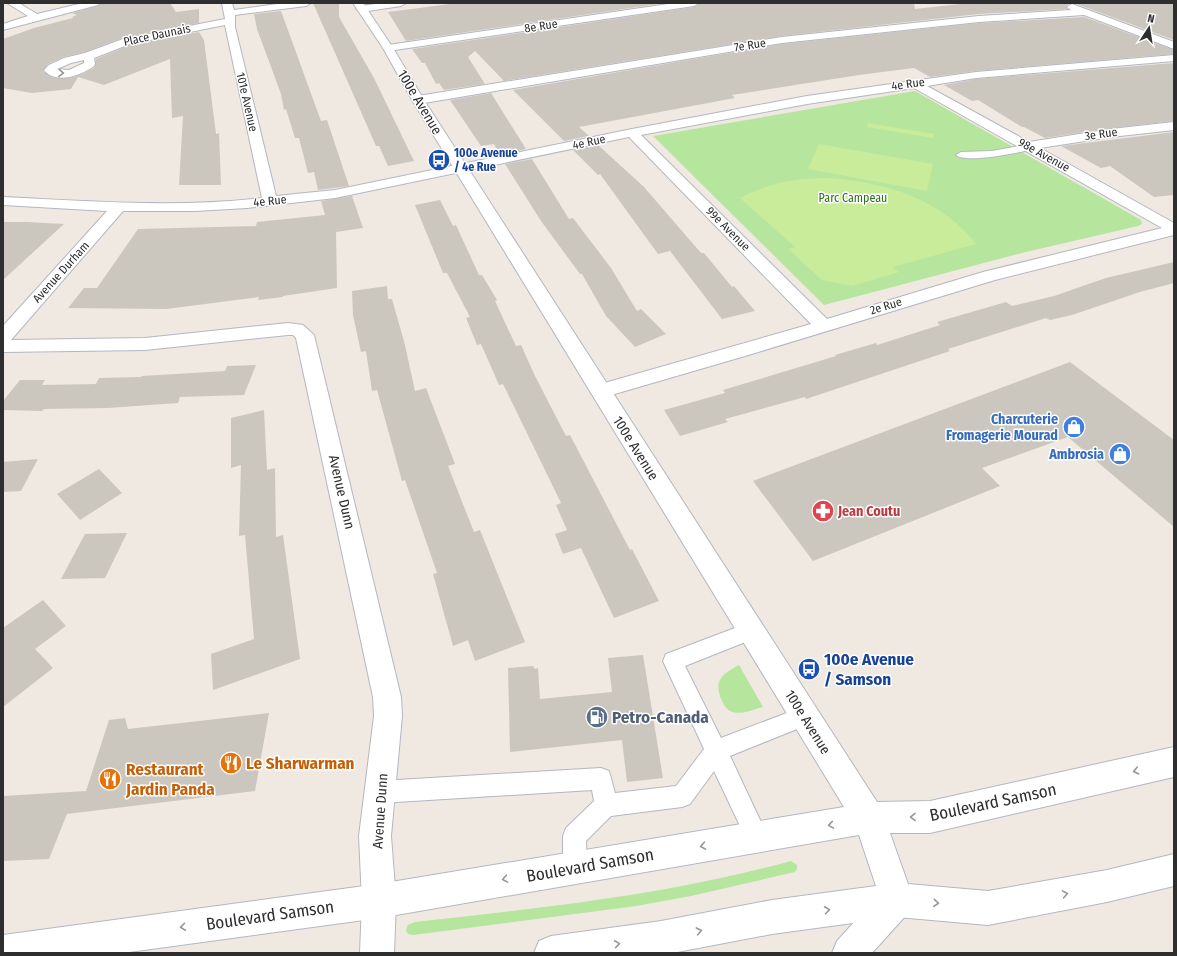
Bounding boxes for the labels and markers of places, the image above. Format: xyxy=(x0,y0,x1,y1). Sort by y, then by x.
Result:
place label: 100e Avenue / 4e Rue xyxy=(454,146,518,174)
bus stop icon: 100e Avenue / 4e Rue xyxy=(426,147,452,173)
place label: Charcuterie Fromagerie Mourad xyxy=(946,411,1058,444)
shop icon: Charcuterie Fromagerie Mourad xyxy=(1061,414,1087,440)
shop icon: Ambrosia xyxy=(1107,441,1133,467)
place label: Ambrosia xyxy=(1048,446,1104,463)
pharmacy icon: Jean Coutu xyxy=(810,498,836,524)
place label: Jean Coutu xyxy=(837,503,900,520)
place label: 100e Avenue / Samson xyxy=(824,649,914,690)
bus stop icon: 100e Avenue / Samson xyxy=(796,656,822,682)
fuel station icon: Petro-Canada xyxy=(584,704,610,730)
place label: Petro-Canada xyxy=(612,707,709,728)
restaurant icon: Le Sharwarman xyxy=(218,750,244,776)
place label: Le Sharwarman xyxy=(246,753,355,774)
place label: Restaurant Jardin Panda xyxy=(125,759,215,800)
restaurant icon: Restaurant Jardin Panda xyxy=(97,766,123,792)

